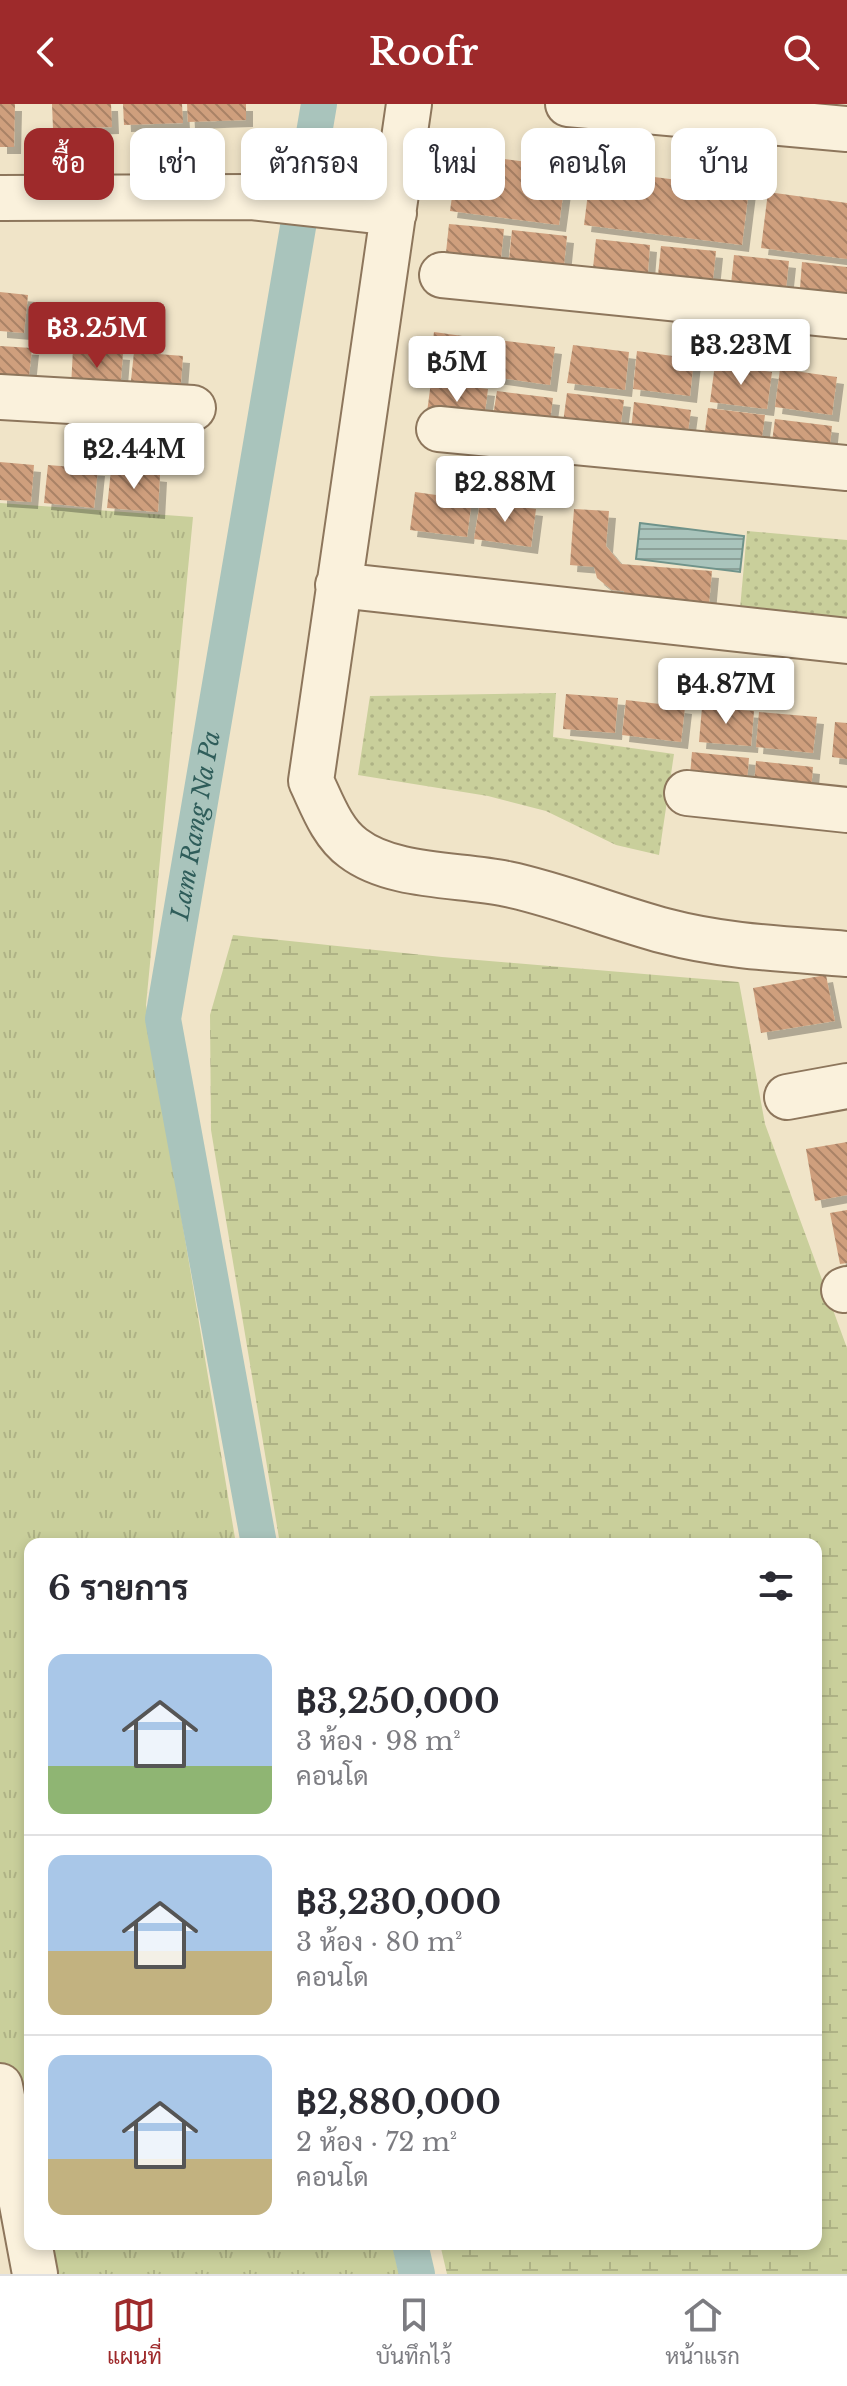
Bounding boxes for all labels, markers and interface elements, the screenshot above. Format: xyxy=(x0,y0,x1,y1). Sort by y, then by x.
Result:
icon: back xyxy=(24,30,68,74)
text: Roofr xyxy=(369,30,478,75)
icon: search xyxy=(779,30,823,74)
chip: ซื้อ xyxy=(24,128,114,200)
chip: เช่า xyxy=(130,128,225,200)
chip: ตัวกรอง xyxy=(241,128,387,200)
chip: ใหม่ xyxy=(403,128,505,200)
chip: คอนโด xyxy=(521,128,655,200)
chip: บ้าน xyxy=(671,128,777,200)
pin: ฿3.25M xyxy=(32,302,162,370)
text: ฿3.25M xyxy=(46,312,148,344)
pin: ฿3.23M xyxy=(676,319,806,387)
text: ฿3.23M xyxy=(690,329,792,361)
pin: ฿5M xyxy=(418,336,496,404)
text: ฿5M xyxy=(427,346,487,378)
pin: ฿2.44M xyxy=(69,423,199,491)
text: ฿2.44M xyxy=(82,433,186,465)
pin: ฿2.88M xyxy=(440,456,570,524)
text: ฿2.88M xyxy=(454,466,556,498)
pin: ฿4.87M xyxy=(661,658,791,726)
text: ฿4.87M xyxy=(676,668,776,700)
water label: Lam Rang Na Pa xyxy=(165,729,226,923)
icon: filters xyxy=(754,1564,798,1608)
text: 6 รายการ xyxy=(48,1567,189,1609)
text: ฿3,250,000 xyxy=(296,1680,500,1722)
icon: home xyxy=(112,1686,208,1782)
text: 3 ห้อง · 98 m² xyxy=(296,1725,461,1757)
text: คอนโด xyxy=(296,1760,369,1792)
text: ฿3,230,000 xyxy=(296,1881,501,1923)
icon: home xyxy=(112,1887,208,1983)
text: 3 ห้อง · 80 m² xyxy=(296,1926,463,1958)
text: คอนโด xyxy=(296,1961,369,1993)
text: ฿2,880,000 xyxy=(296,2081,501,2123)
icon: home xyxy=(112,2087,208,2183)
text: 2 ห้อง · 72 m² xyxy=(296,2126,457,2158)
text: คอนโด xyxy=(296,2161,369,2193)
tab: แผนที่ xyxy=(107,2293,162,2370)
tab: บันทึกไว้ xyxy=(376,2293,451,2370)
tab: หน้าแรก xyxy=(665,2293,740,2370)

